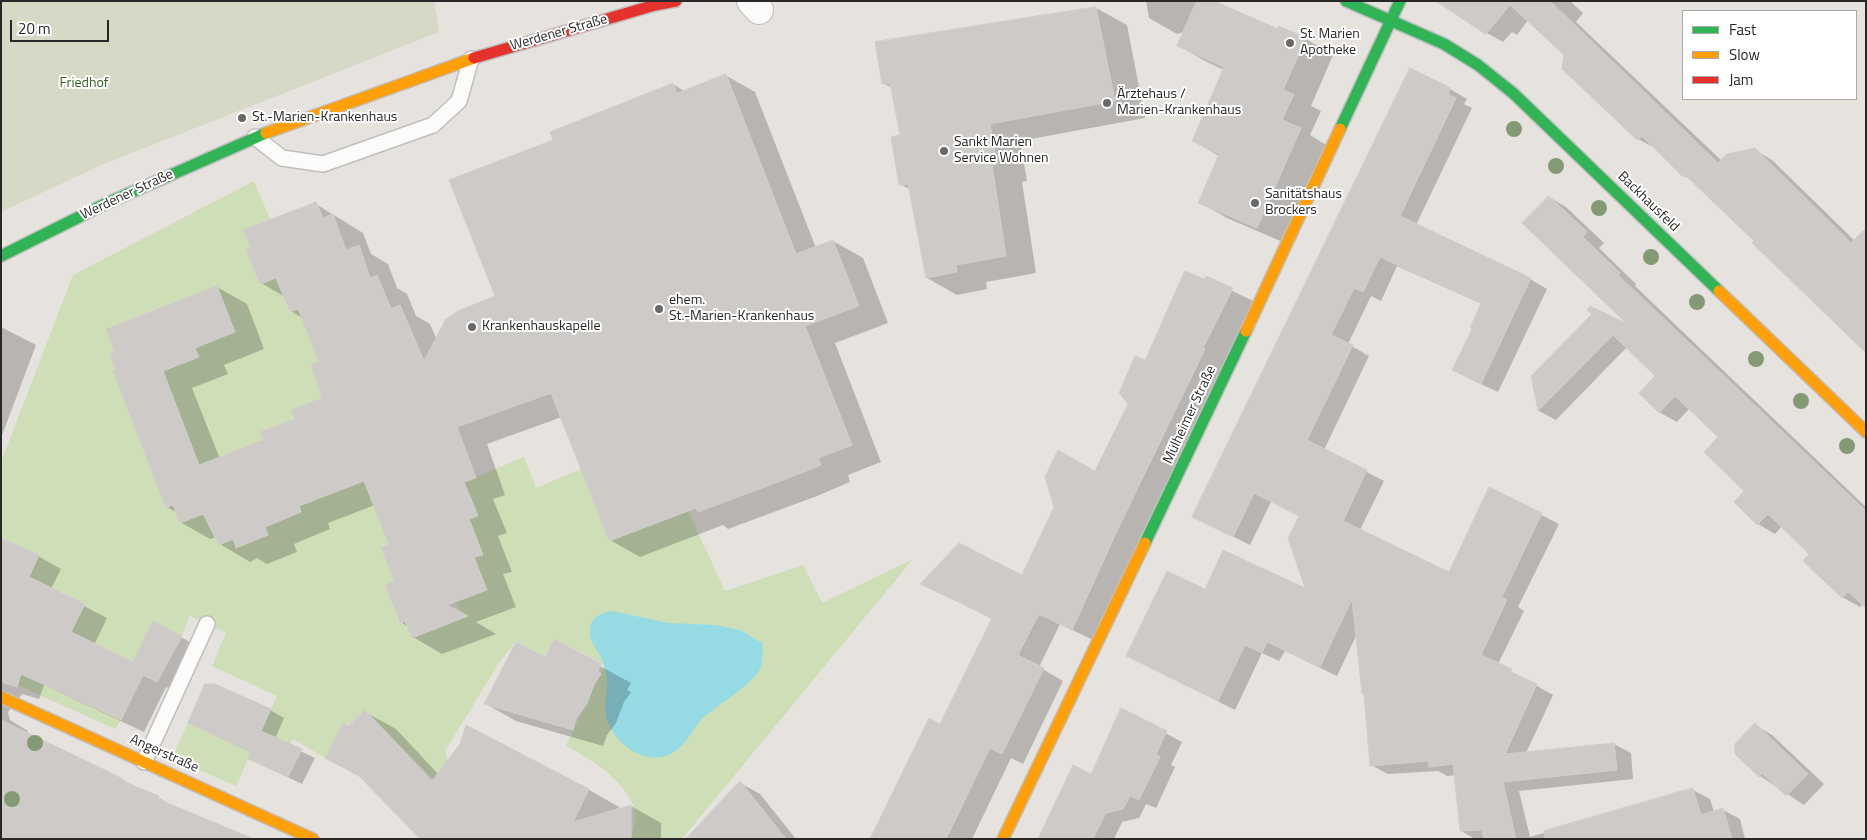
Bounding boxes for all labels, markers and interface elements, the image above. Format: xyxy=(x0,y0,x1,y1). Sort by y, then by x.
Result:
scale bar xyxy=(12,10,111,42)
legend xyxy=(1682,10,1857,100)
street label: Werdener Straße xyxy=(509,11,609,55)
text: 20 m xyxy=(18,17,51,40)
text: Fast xyxy=(1729,18,1756,41)
place label: St. Marien Apotheke xyxy=(1300,27,1360,59)
marker: St. Marien Apotheke xyxy=(1284,37,1296,49)
text: Slow xyxy=(1729,43,1760,66)
text: Jam xyxy=(1729,68,1753,91)
park label: Friedhof xyxy=(60,76,108,92)
place label: Ärztehaus / Marien-Krankenhaus xyxy=(1117,87,1241,120)
marker: Ärztehaus / Marien-Krankenhaus xyxy=(1101,97,1113,109)
place label: St.-Marien-Krankenhaus xyxy=(252,110,397,126)
marker: St.-Marien-Krankenhaus xyxy=(236,112,248,124)
place label: Sankt Marien Service Wohnen xyxy=(954,135,1049,168)
marker: Sankt Marien Service Wohnen xyxy=(938,145,950,157)
street label: Werdener Straße xyxy=(78,166,176,224)
street label: Backhausfeld xyxy=(1614,168,1682,236)
place label: Sanitätshaus Brockers xyxy=(1265,187,1342,220)
marker: Sanitätshaus Brockers xyxy=(1249,197,1261,209)
place label: ehem. St.-Marien-Krankenhaus xyxy=(669,293,814,326)
marker: ehem. St.-Marien-Krankenhaus xyxy=(653,303,665,315)
place label: Krankenhauskapelle xyxy=(482,319,601,335)
marker: Krankenhauskapelle xyxy=(466,321,478,333)
street label: Mülheimer Straße xyxy=(1160,363,1220,467)
street label: Angerstraße xyxy=(127,731,201,777)

